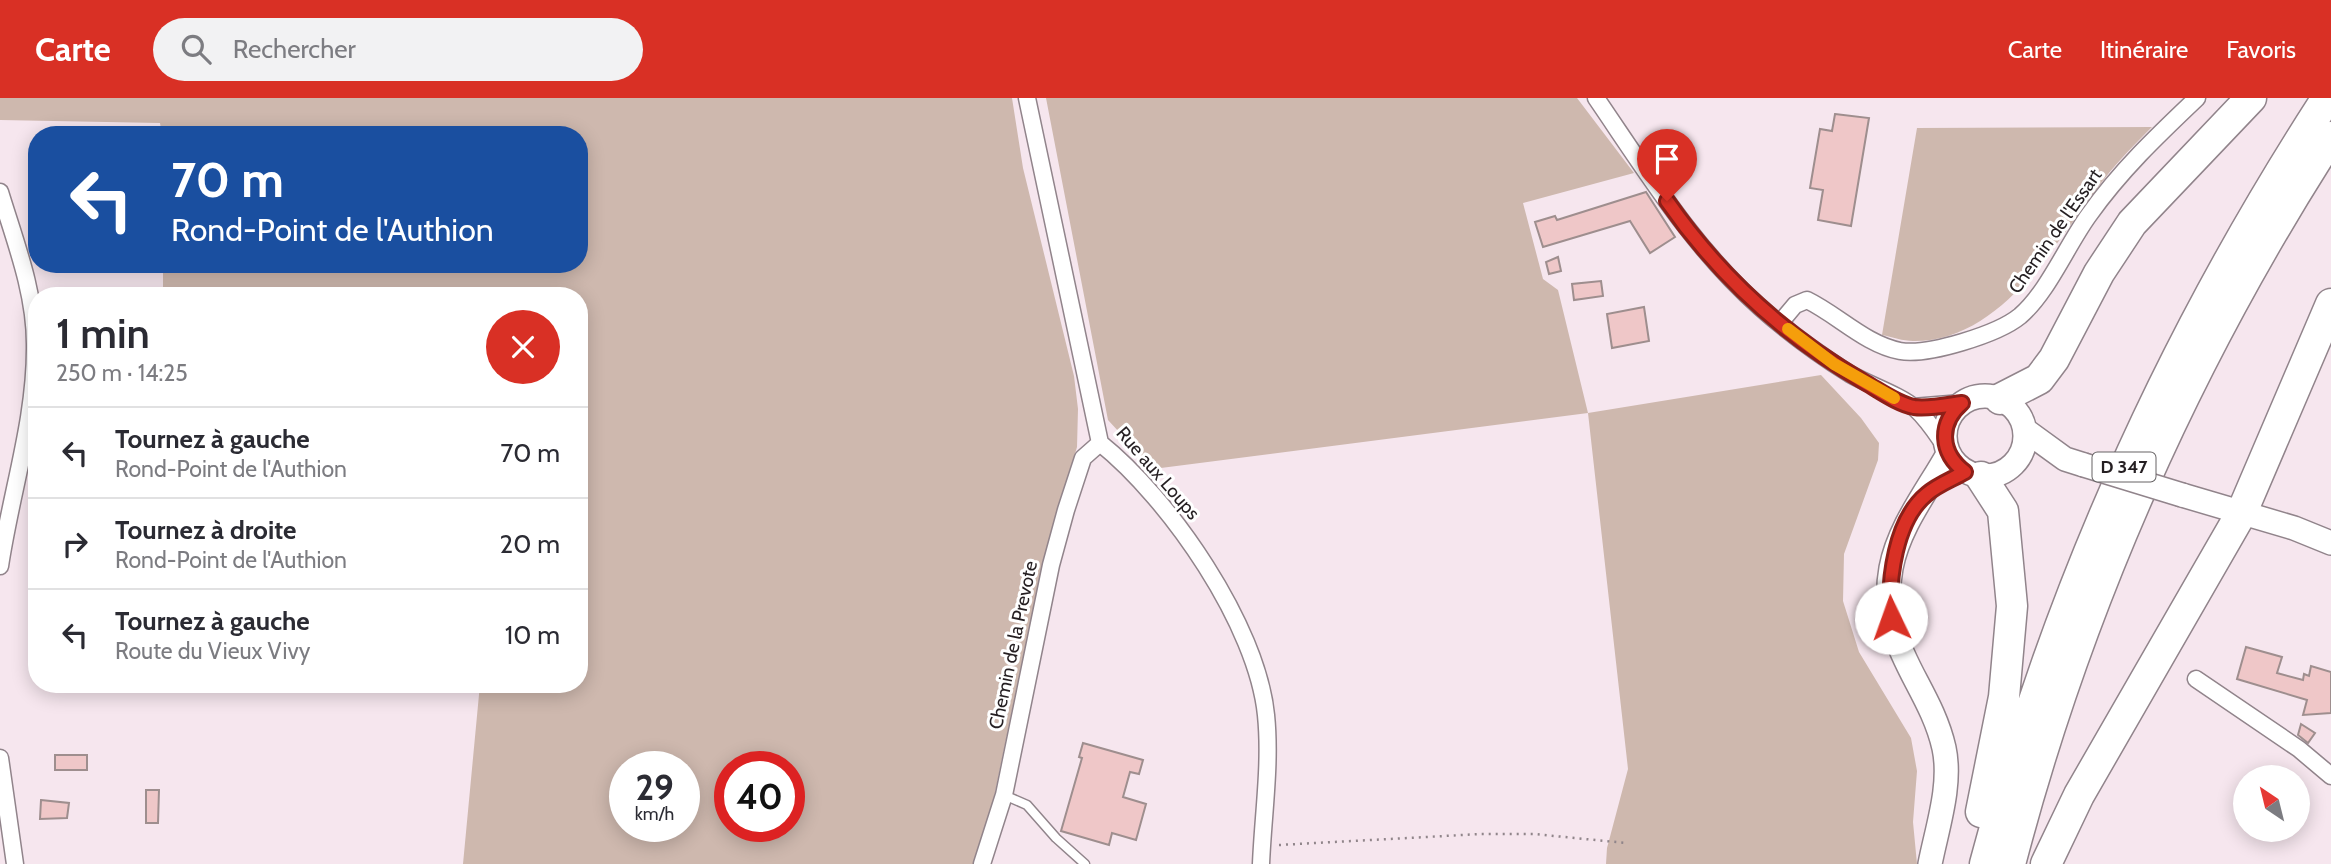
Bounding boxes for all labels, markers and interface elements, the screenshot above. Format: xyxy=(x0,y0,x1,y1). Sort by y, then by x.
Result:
search box xyxy=(153,18,643,81)
text: Carte xyxy=(35,29,111,69)
icon: search xyxy=(177,30,215,68)
text: Rechercher xyxy=(233,33,356,65)
text: Carte xyxy=(2008,35,2062,64)
text: Itinéraire xyxy=(2100,35,2188,64)
text: Favoris xyxy=(2226,35,2296,64)
pin xyxy=(1637,129,1697,201)
icon: arrive xyxy=(1648,140,1686,178)
text: 70 m xyxy=(171,150,284,209)
icon: left xyxy=(56,154,147,245)
street label: Chemin de l'Essart xyxy=(2003,164,2107,298)
text: Rond-Point de l'Authion xyxy=(171,210,494,249)
text: 1 min xyxy=(56,307,150,359)
button: close xyxy=(486,310,560,384)
text: 250 m · 14:25 xyxy=(56,359,188,387)
street label: Rue aux Loups xyxy=(1111,422,1205,524)
text: Tournez à gauche xyxy=(115,423,310,455)
icon: left xyxy=(56,434,94,472)
text: 70 m xyxy=(500,437,560,469)
road number: D 347 xyxy=(2092,452,2156,482)
text: Rond-Point de l'Authion xyxy=(115,455,347,483)
text: Tournez à droite xyxy=(115,514,297,546)
icon: right xyxy=(56,525,94,563)
text: 20 m xyxy=(500,528,560,560)
text: Rond-Point de l'Authion xyxy=(115,546,347,574)
street label: Chemin de la Prevote xyxy=(984,559,1042,731)
position arrow xyxy=(1854,581,1928,655)
text: Tournez à gauche xyxy=(115,605,310,637)
icon: left xyxy=(56,616,94,654)
text: 10 m xyxy=(505,619,560,651)
text: Route du Vieux Vivy xyxy=(115,637,310,665)
speed limit sign: 40 xyxy=(714,751,805,842)
north arrow xyxy=(2233,765,2310,842)
map controls xyxy=(2233,765,2310,842)
text: 29 xyxy=(635,766,674,809)
text: km/h xyxy=(635,803,674,825)

